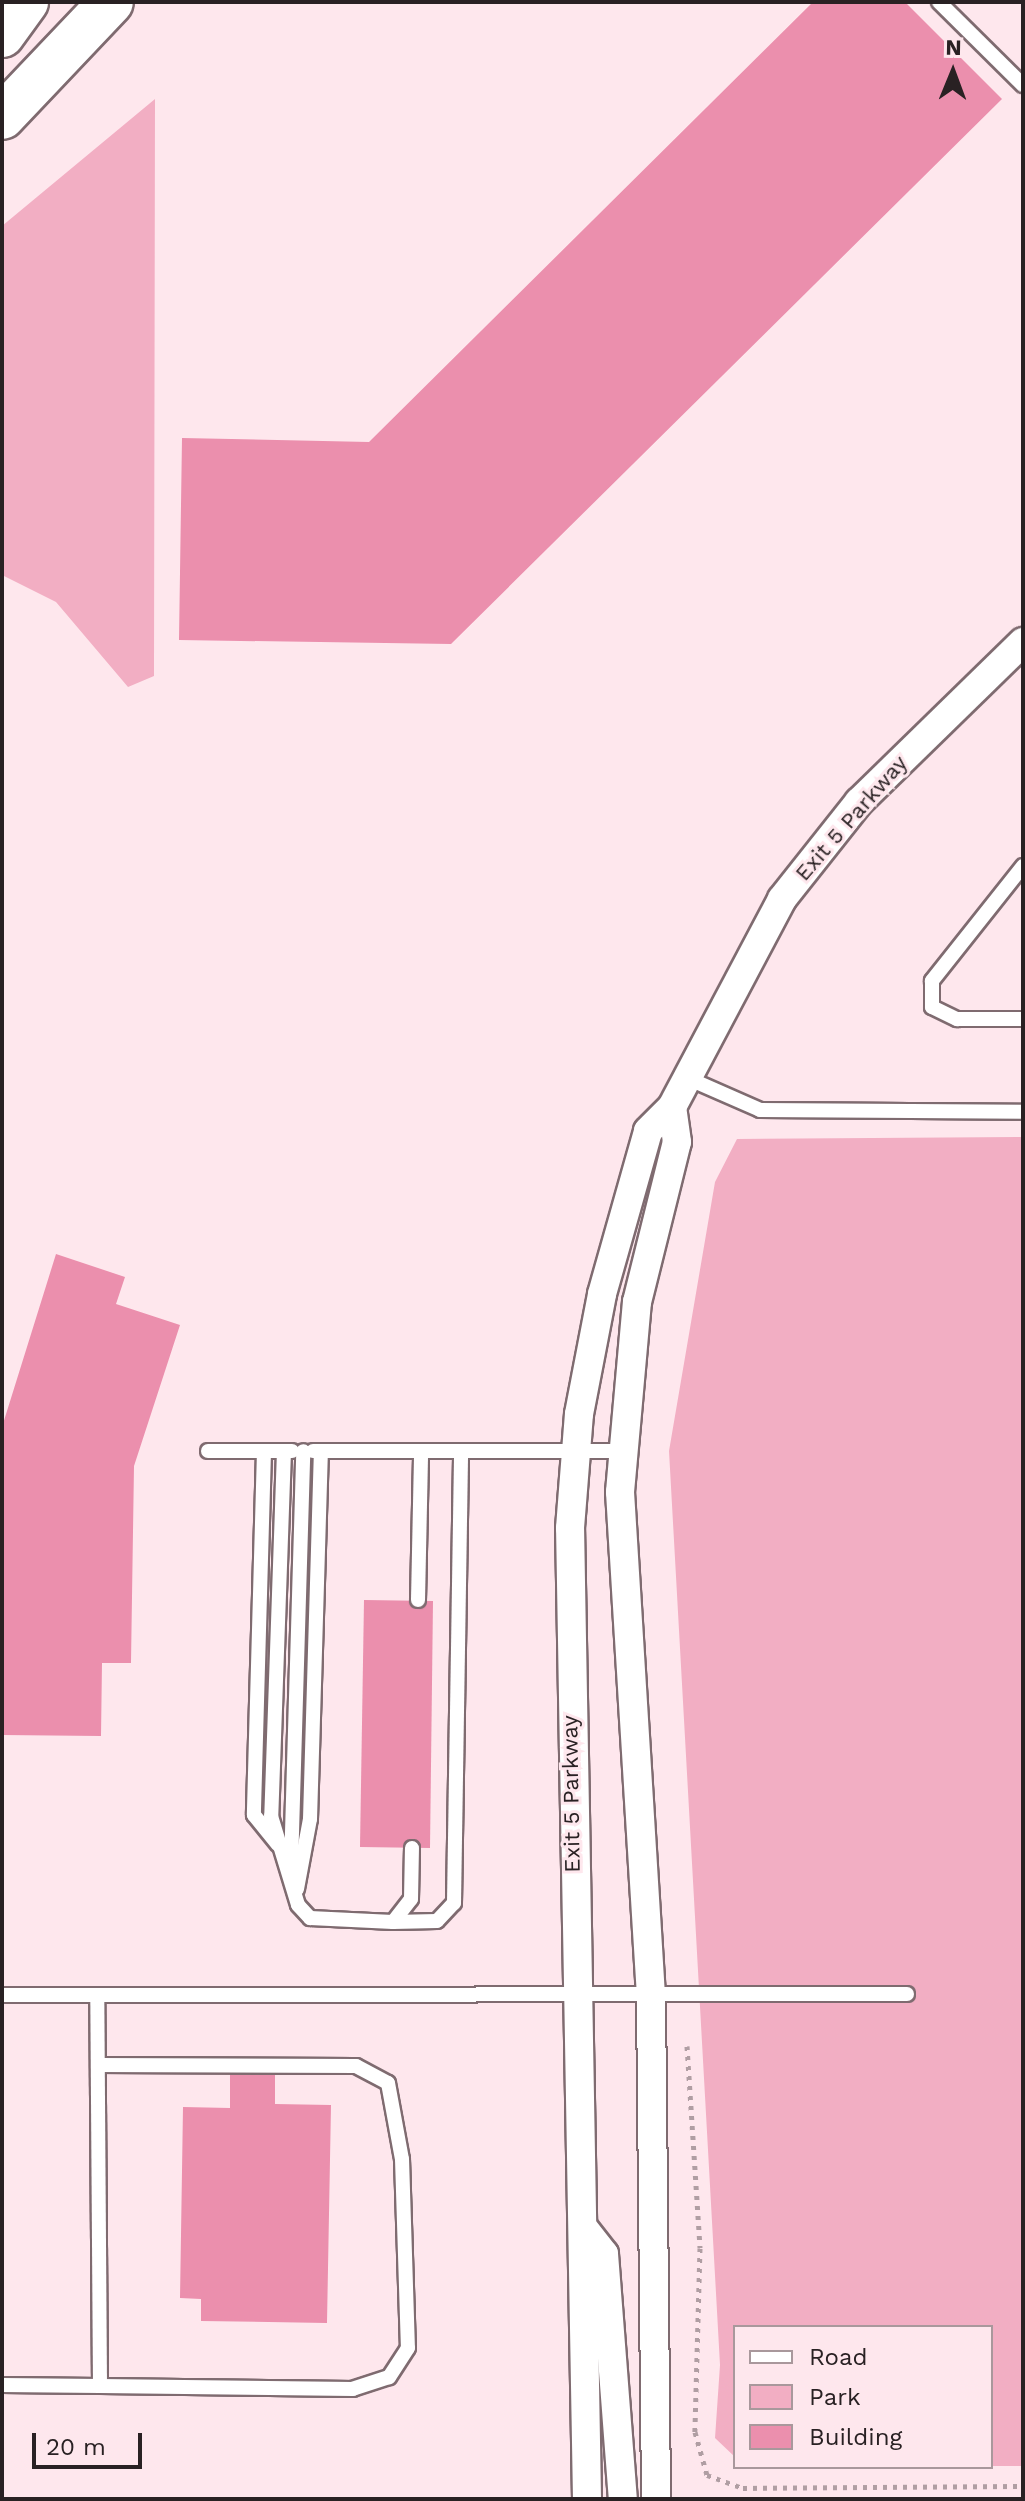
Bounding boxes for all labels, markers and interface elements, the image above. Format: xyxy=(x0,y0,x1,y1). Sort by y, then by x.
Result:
north arrow xyxy=(913,32,993,112)
text: N xyxy=(945,35,962,60)
street label: Exit 5 Parkway xyxy=(789,750,913,886)
street label: Exit 5 Parkway xyxy=(556,1715,586,1873)
legend xyxy=(733,2325,993,2469)
text: Road xyxy=(809,2343,868,2371)
text: Park xyxy=(809,2383,861,2411)
scale bar xyxy=(36,2417,146,2467)
text: Building xyxy=(809,2423,902,2451)
text: 20 m xyxy=(46,2433,106,2461)

